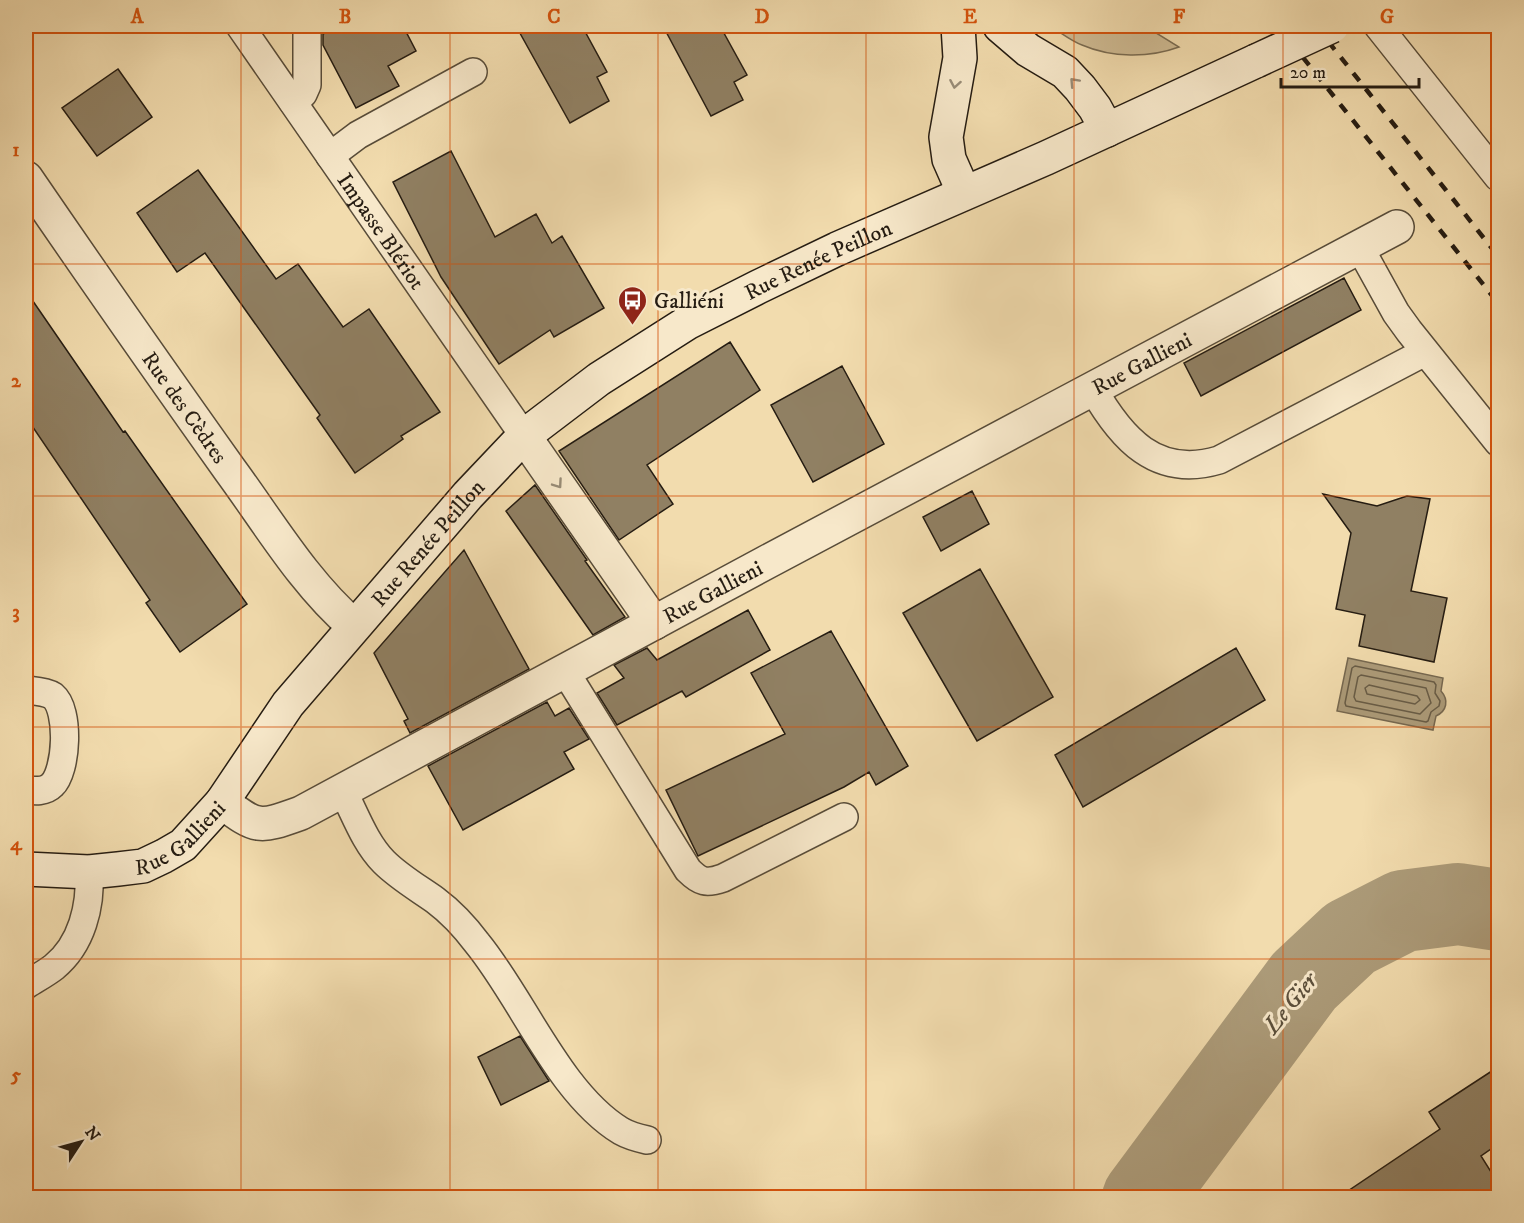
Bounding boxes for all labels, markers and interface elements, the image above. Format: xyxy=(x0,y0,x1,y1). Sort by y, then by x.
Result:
text: A xyxy=(130,5,145,30)
text: B xyxy=(339,5,351,30)
text: C xyxy=(547,5,561,30)
text: D xyxy=(755,5,770,30)
text: E xyxy=(963,5,977,30)
text: F xyxy=(1173,5,1186,30)
text: G xyxy=(1380,5,1394,30)
scale bar xyxy=(1281,51,1419,89)
text: 20 m xyxy=(1290,62,1326,84)
one-way arrow xyxy=(1070,78,1081,88)
one-way arrow xyxy=(950,79,962,88)
text: 1 xyxy=(12,138,20,163)
street label: Impasse Blériot xyxy=(331,168,430,295)
street label: Rue Renée Peillon xyxy=(740,215,897,307)
bus stop icon: Galliéni xyxy=(617,284,649,326)
place label: Galliéni xyxy=(654,288,724,315)
street label: Rue Gallieni xyxy=(1088,327,1197,402)
street label: Rue des Cèdres xyxy=(135,347,233,469)
text: 2 xyxy=(11,369,22,394)
street label: Rue Renée Peillon xyxy=(366,474,491,613)
one-way arrow xyxy=(551,478,562,489)
street label: Rue Gallieni xyxy=(659,555,768,630)
text: 3 xyxy=(12,600,20,625)
street label: Rue Gallieni xyxy=(134,796,232,882)
text: 4 xyxy=(10,832,23,857)
water label: Le Gier xyxy=(1256,965,1326,1042)
text: 5 xyxy=(10,1063,21,1088)
north arrow xyxy=(51,1112,111,1172)
text: N xyxy=(80,1123,104,1145)

